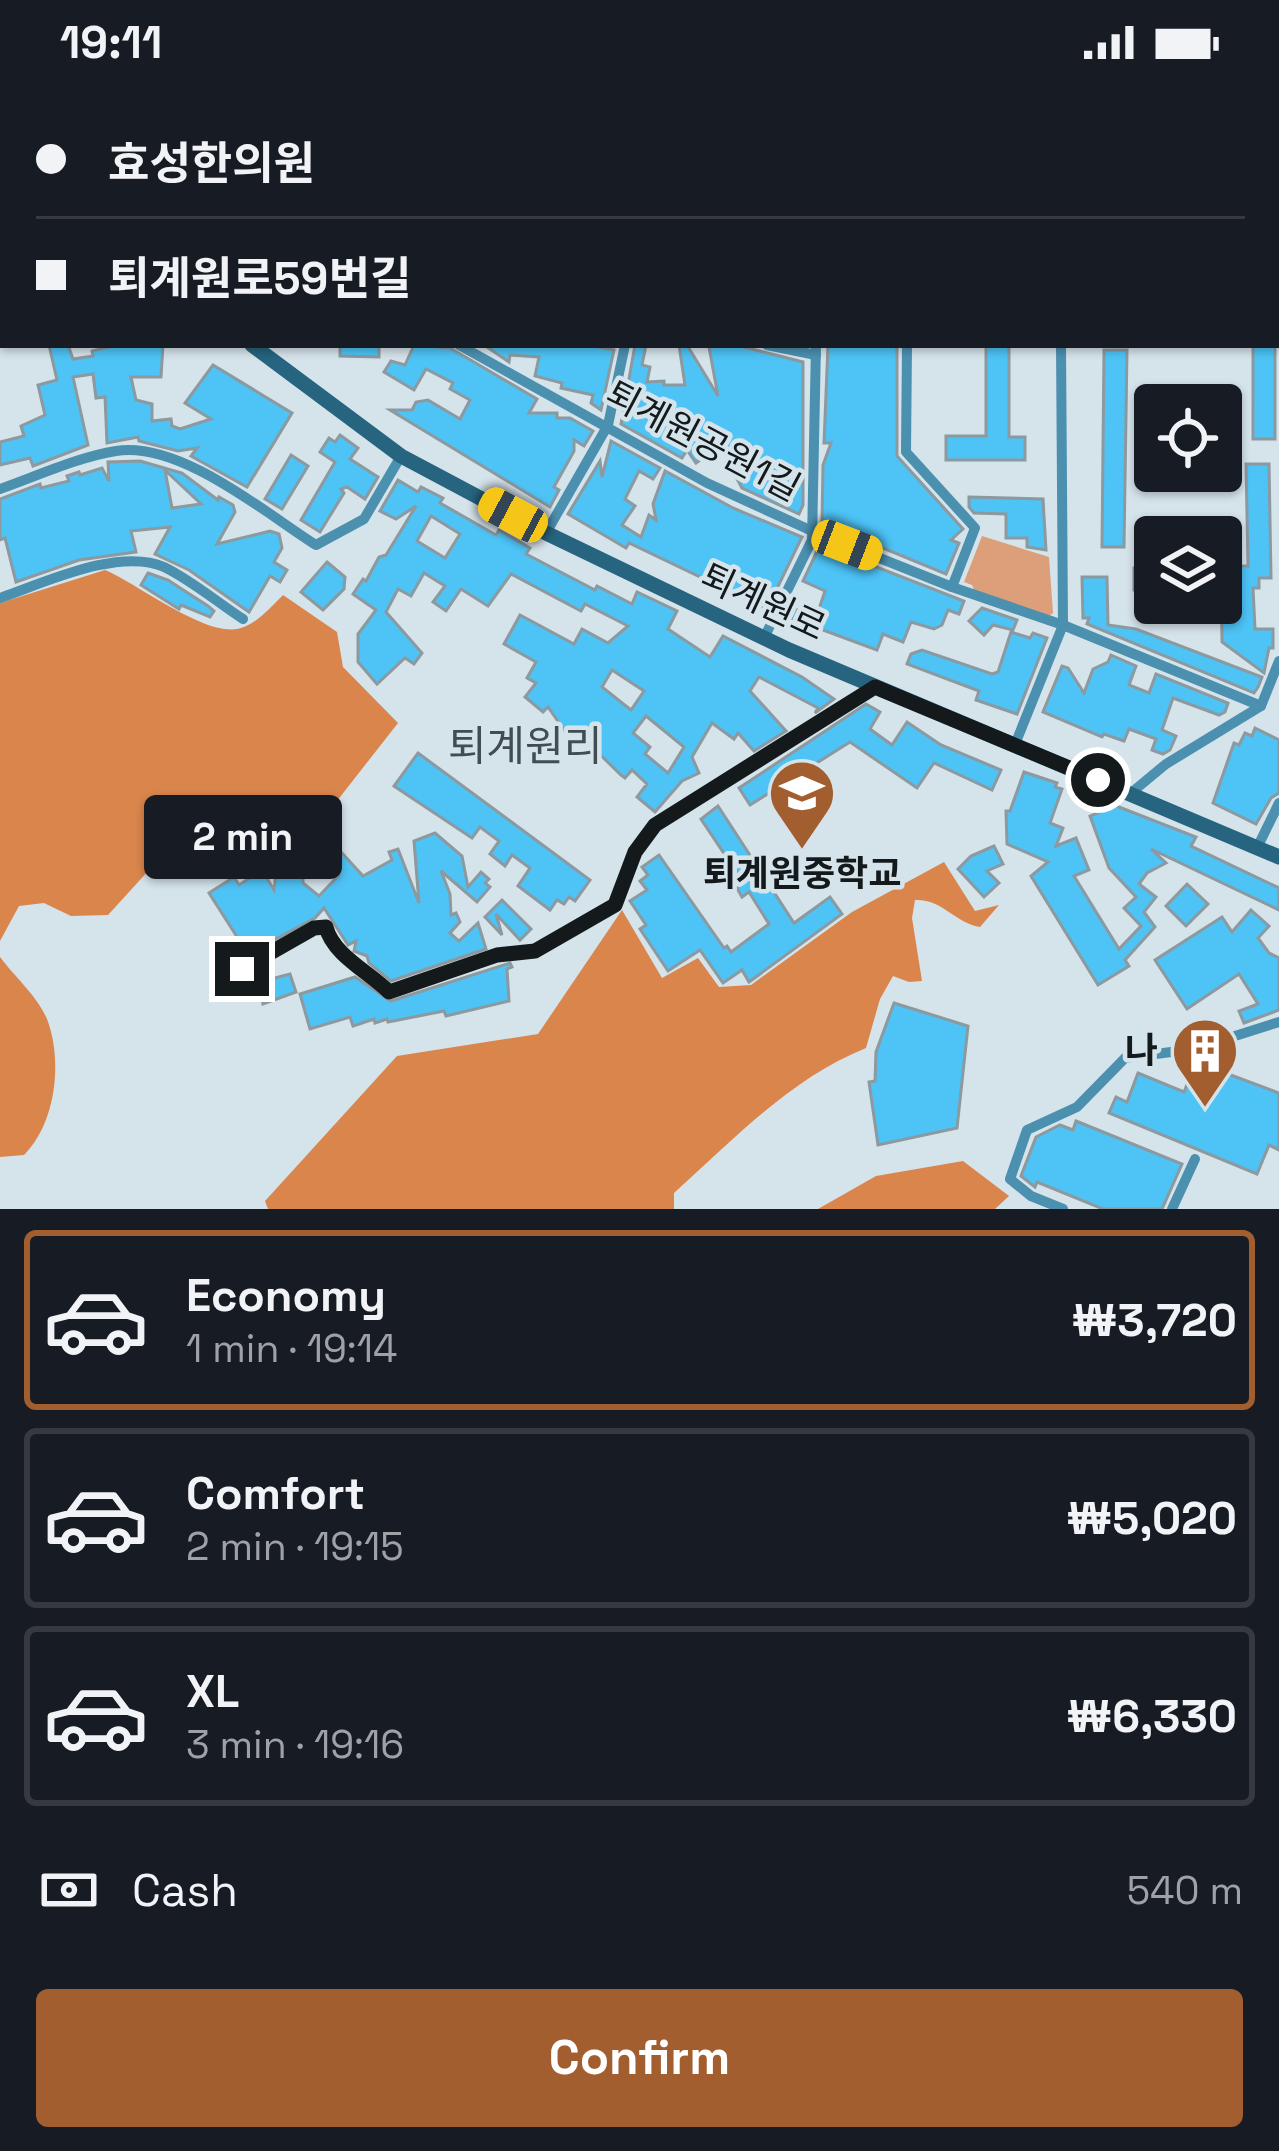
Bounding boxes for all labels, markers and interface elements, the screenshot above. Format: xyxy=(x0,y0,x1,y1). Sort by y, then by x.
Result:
text: 19:11 xyxy=(60,14,162,71)
text: 효성한의원 xyxy=(108,135,315,192)
text: 퇴계원로59번길 xyxy=(108,250,411,307)
street label: 퇴계원공원1길 xyxy=(598,371,808,511)
map controls xyxy=(1134,384,1242,624)
button: locate xyxy=(1134,384,1242,492)
car xyxy=(473,482,553,548)
car xyxy=(807,515,887,575)
button: layers xyxy=(1134,516,1242,624)
street label: 퇴계원로 xyxy=(693,553,833,651)
district label: 퇴계원리 xyxy=(448,720,602,773)
route start xyxy=(1071,753,1125,807)
school or university icon: 퇴계원중학교 xyxy=(767,758,837,852)
callout: 2 min xyxy=(143,795,341,879)
text: 2 min xyxy=(193,812,293,861)
place label: 퇴계원중학교 xyxy=(703,851,901,897)
route end xyxy=(215,942,269,996)
building icon: 나 xyxy=(1170,1016,1240,1110)
place label: 나 xyxy=(1125,1028,1158,1074)
icon: car xyxy=(42,1266,150,1374)
text: Economy xyxy=(186,1267,386,1324)
text: ₩3,720 xyxy=(1071,1292,1237,1349)
text: 1 min · 19:14 xyxy=(186,1324,397,1373)
icon: car xyxy=(42,1464,150,1572)
text: Comfort xyxy=(186,1465,365,1522)
text: ₩5,020 xyxy=(1066,1490,1237,1547)
text: 2 min · 19:15 xyxy=(186,1522,404,1571)
icon: car xyxy=(42,1662,150,1770)
text: XL xyxy=(186,1663,239,1720)
text: ₩6,330 xyxy=(1066,1688,1237,1745)
text: 3 min · 19:16 xyxy=(186,1720,404,1769)
icon: cash xyxy=(36,1857,102,1923)
text: Cash xyxy=(132,1862,238,1919)
text: 540 m xyxy=(1127,1866,1243,1915)
button: Confirm xyxy=(36,1989,1243,2127)

